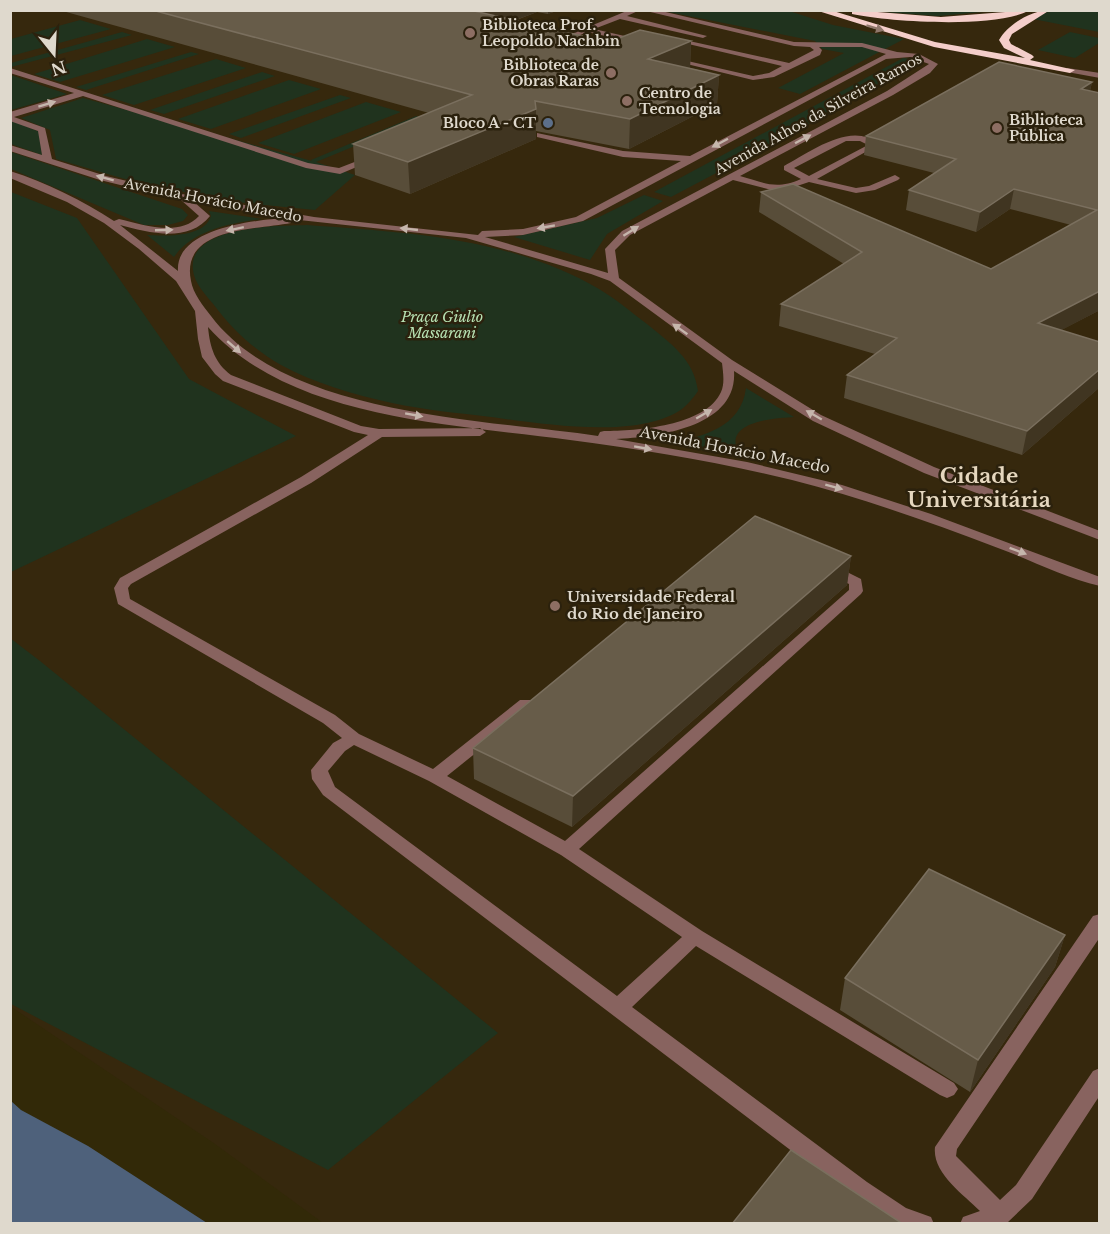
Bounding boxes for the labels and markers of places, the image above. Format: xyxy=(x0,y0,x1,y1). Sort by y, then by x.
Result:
place label: Biblioteca Prof. Leopoldo Nachbin xyxy=(482,16,620,50)
marker: Biblioteca Prof. Leopoldo Nachbin xyxy=(463,26,477,40)
place label: Biblioteca de Obras Raras xyxy=(503,56,599,90)
marker: Biblioteca de Obras Raras xyxy=(604,66,618,80)
place label: Centro de Tecnologia xyxy=(639,84,721,118)
marker: Centro de Tecnologia xyxy=(620,94,634,108)
place label: Biblioteca Pública xyxy=(1009,111,1083,145)
place label: Bloco A - CT xyxy=(443,114,536,132)
marker: Bloco A - CT xyxy=(541,116,555,130)
marker: Biblioteca Pública xyxy=(990,121,1004,135)
place label: Universidade Federal do Rio de Janeiro xyxy=(567,587,736,623)
marker: Universidade Federal do Rio de Janeiro xyxy=(548,599,562,613)

